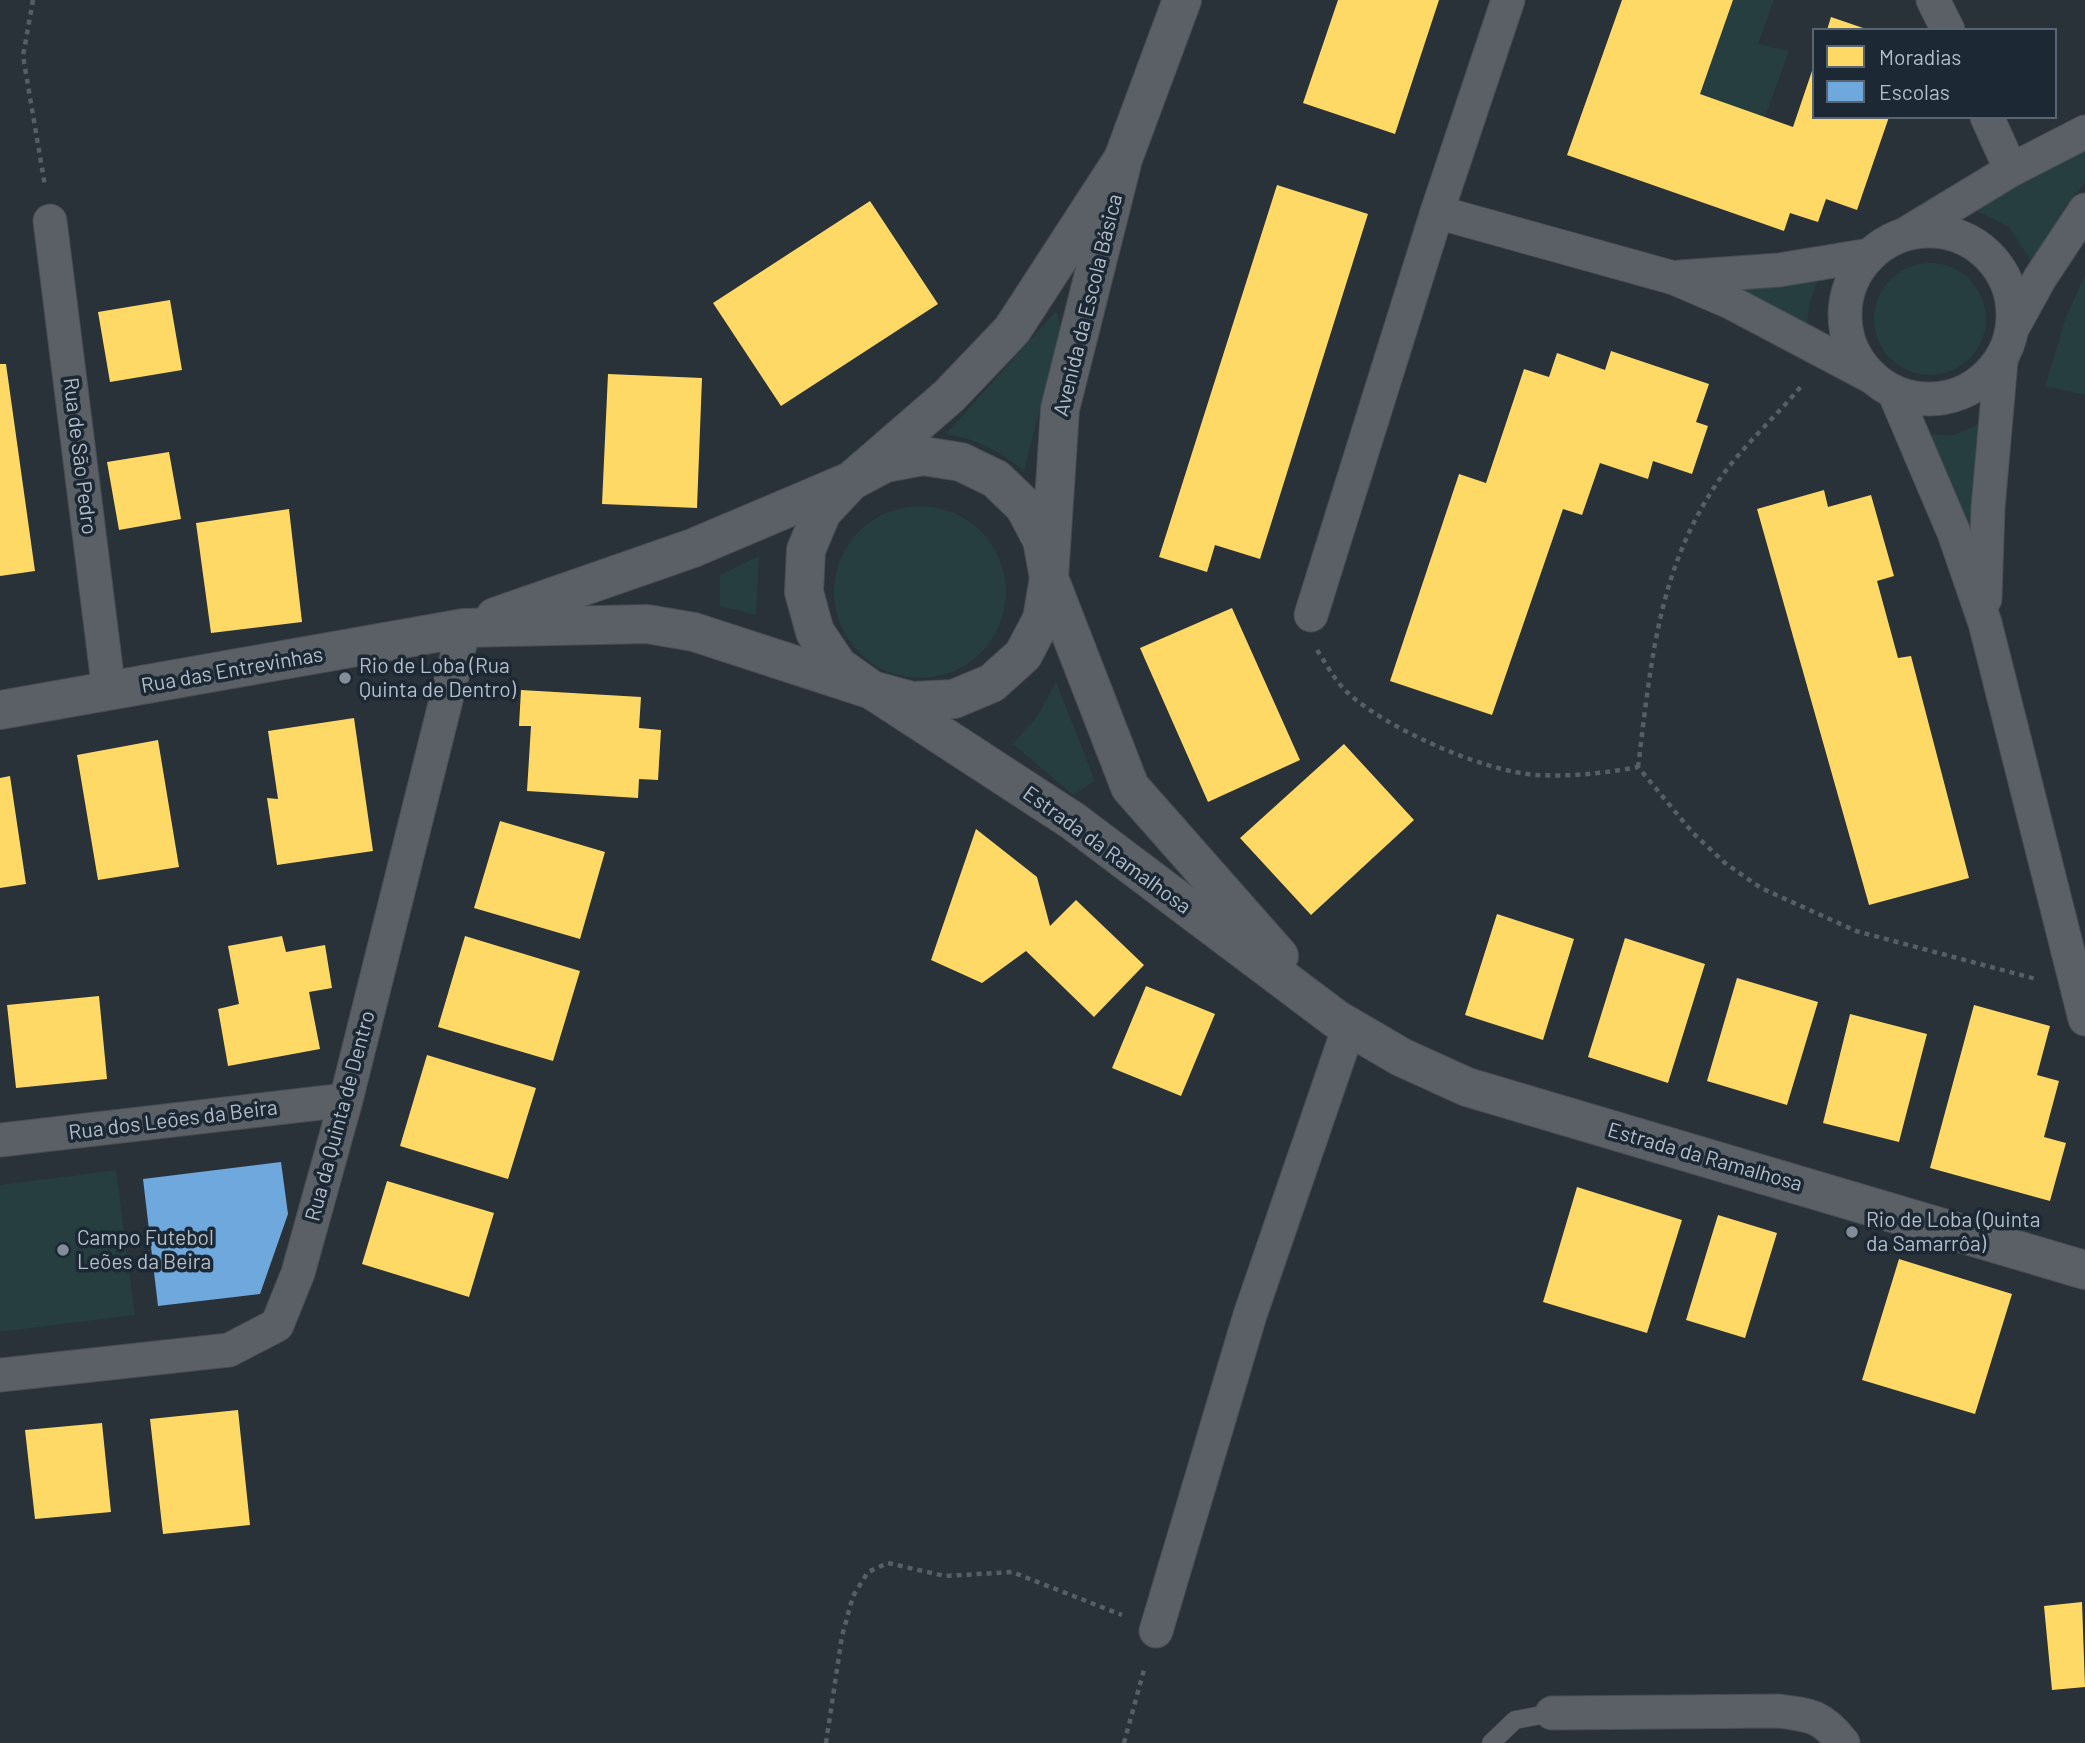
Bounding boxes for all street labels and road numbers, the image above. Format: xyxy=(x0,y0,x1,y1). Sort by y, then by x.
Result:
street label: Avenida da Escola Básica xyxy=(1048,191,1128,419)
street label: Rua de São Pedro xyxy=(58,376,102,536)
street label: Rua das Entrevinhas xyxy=(139,642,325,698)
street label: Estrada da Ramalhosa xyxy=(1018,781,1196,919)
street label: Rua da Quinta de Dentro xyxy=(300,1008,380,1224)
street label: Rua dos Leões da Beira xyxy=(67,1095,279,1145)
street label: Estrada da Ramalhosa xyxy=(1605,1117,1805,1197)

